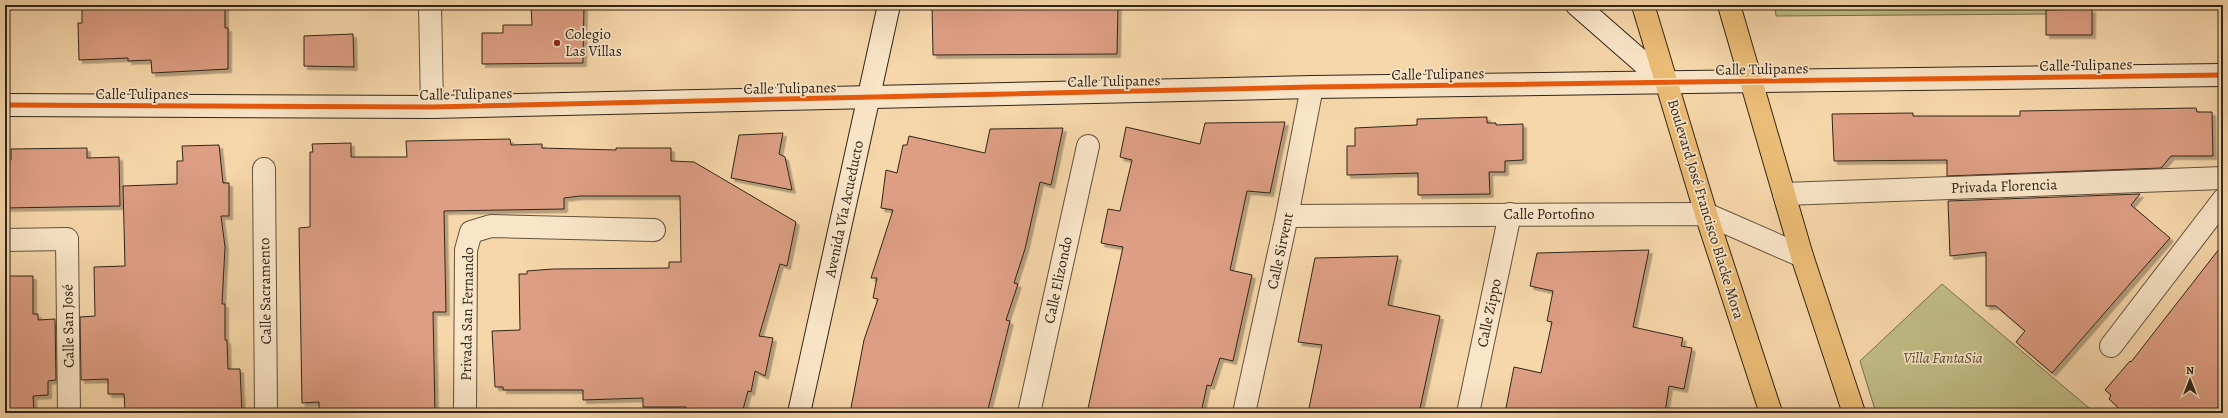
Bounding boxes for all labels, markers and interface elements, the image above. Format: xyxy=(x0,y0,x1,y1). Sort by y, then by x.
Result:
place label: Colegio Las Villas xyxy=(565,24,622,61)
marker: Colegio Las Villas xyxy=(552,38,562,48)
street label: Calle Tulipanes xyxy=(2039,54,2133,76)
street label: Calle Tulipanes xyxy=(1715,58,1809,80)
street label: Calle Tulipanes xyxy=(1391,63,1485,85)
street label: Calle Tulipanes xyxy=(1067,70,1161,92)
street label: Calle Tulipanes xyxy=(743,77,837,99)
street label: Calle Tulipanes xyxy=(419,83,513,105)
street label: Calle Tulipanes xyxy=(95,84,189,104)
street label: Boulevard José Francisco Blacke Mora xyxy=(1663,97,1749,321)
street label: Avenida Vía Acueducto xyxy=(820,139,868,280)
street label: Privada Florencia xyxy=(1950,174,2058,198)
street label: Calle Portofino xyxy=(1503,204,1595,224)
street label: Calle Sirvent xyxy=(1262,211,1298,291)
street label: Calle Elizondo xyxy=(1039,235,1077,325)
street label: Calle Sacramento xyxy=(254,237,276,345)
street label: Privada San Fernando xyxy=(456,247,478,381)
street label: Calle Zippo xyxy=(1472,277,1506,349)
street label: Calle San José xyxy=(57,284,79,368)
park label: Villa FantaSia xyxy=(1903,348,1983,368)
north arrow xyxy=(2170,360,2210,400)
text: N xyxy=(2186,363,2194,378)

